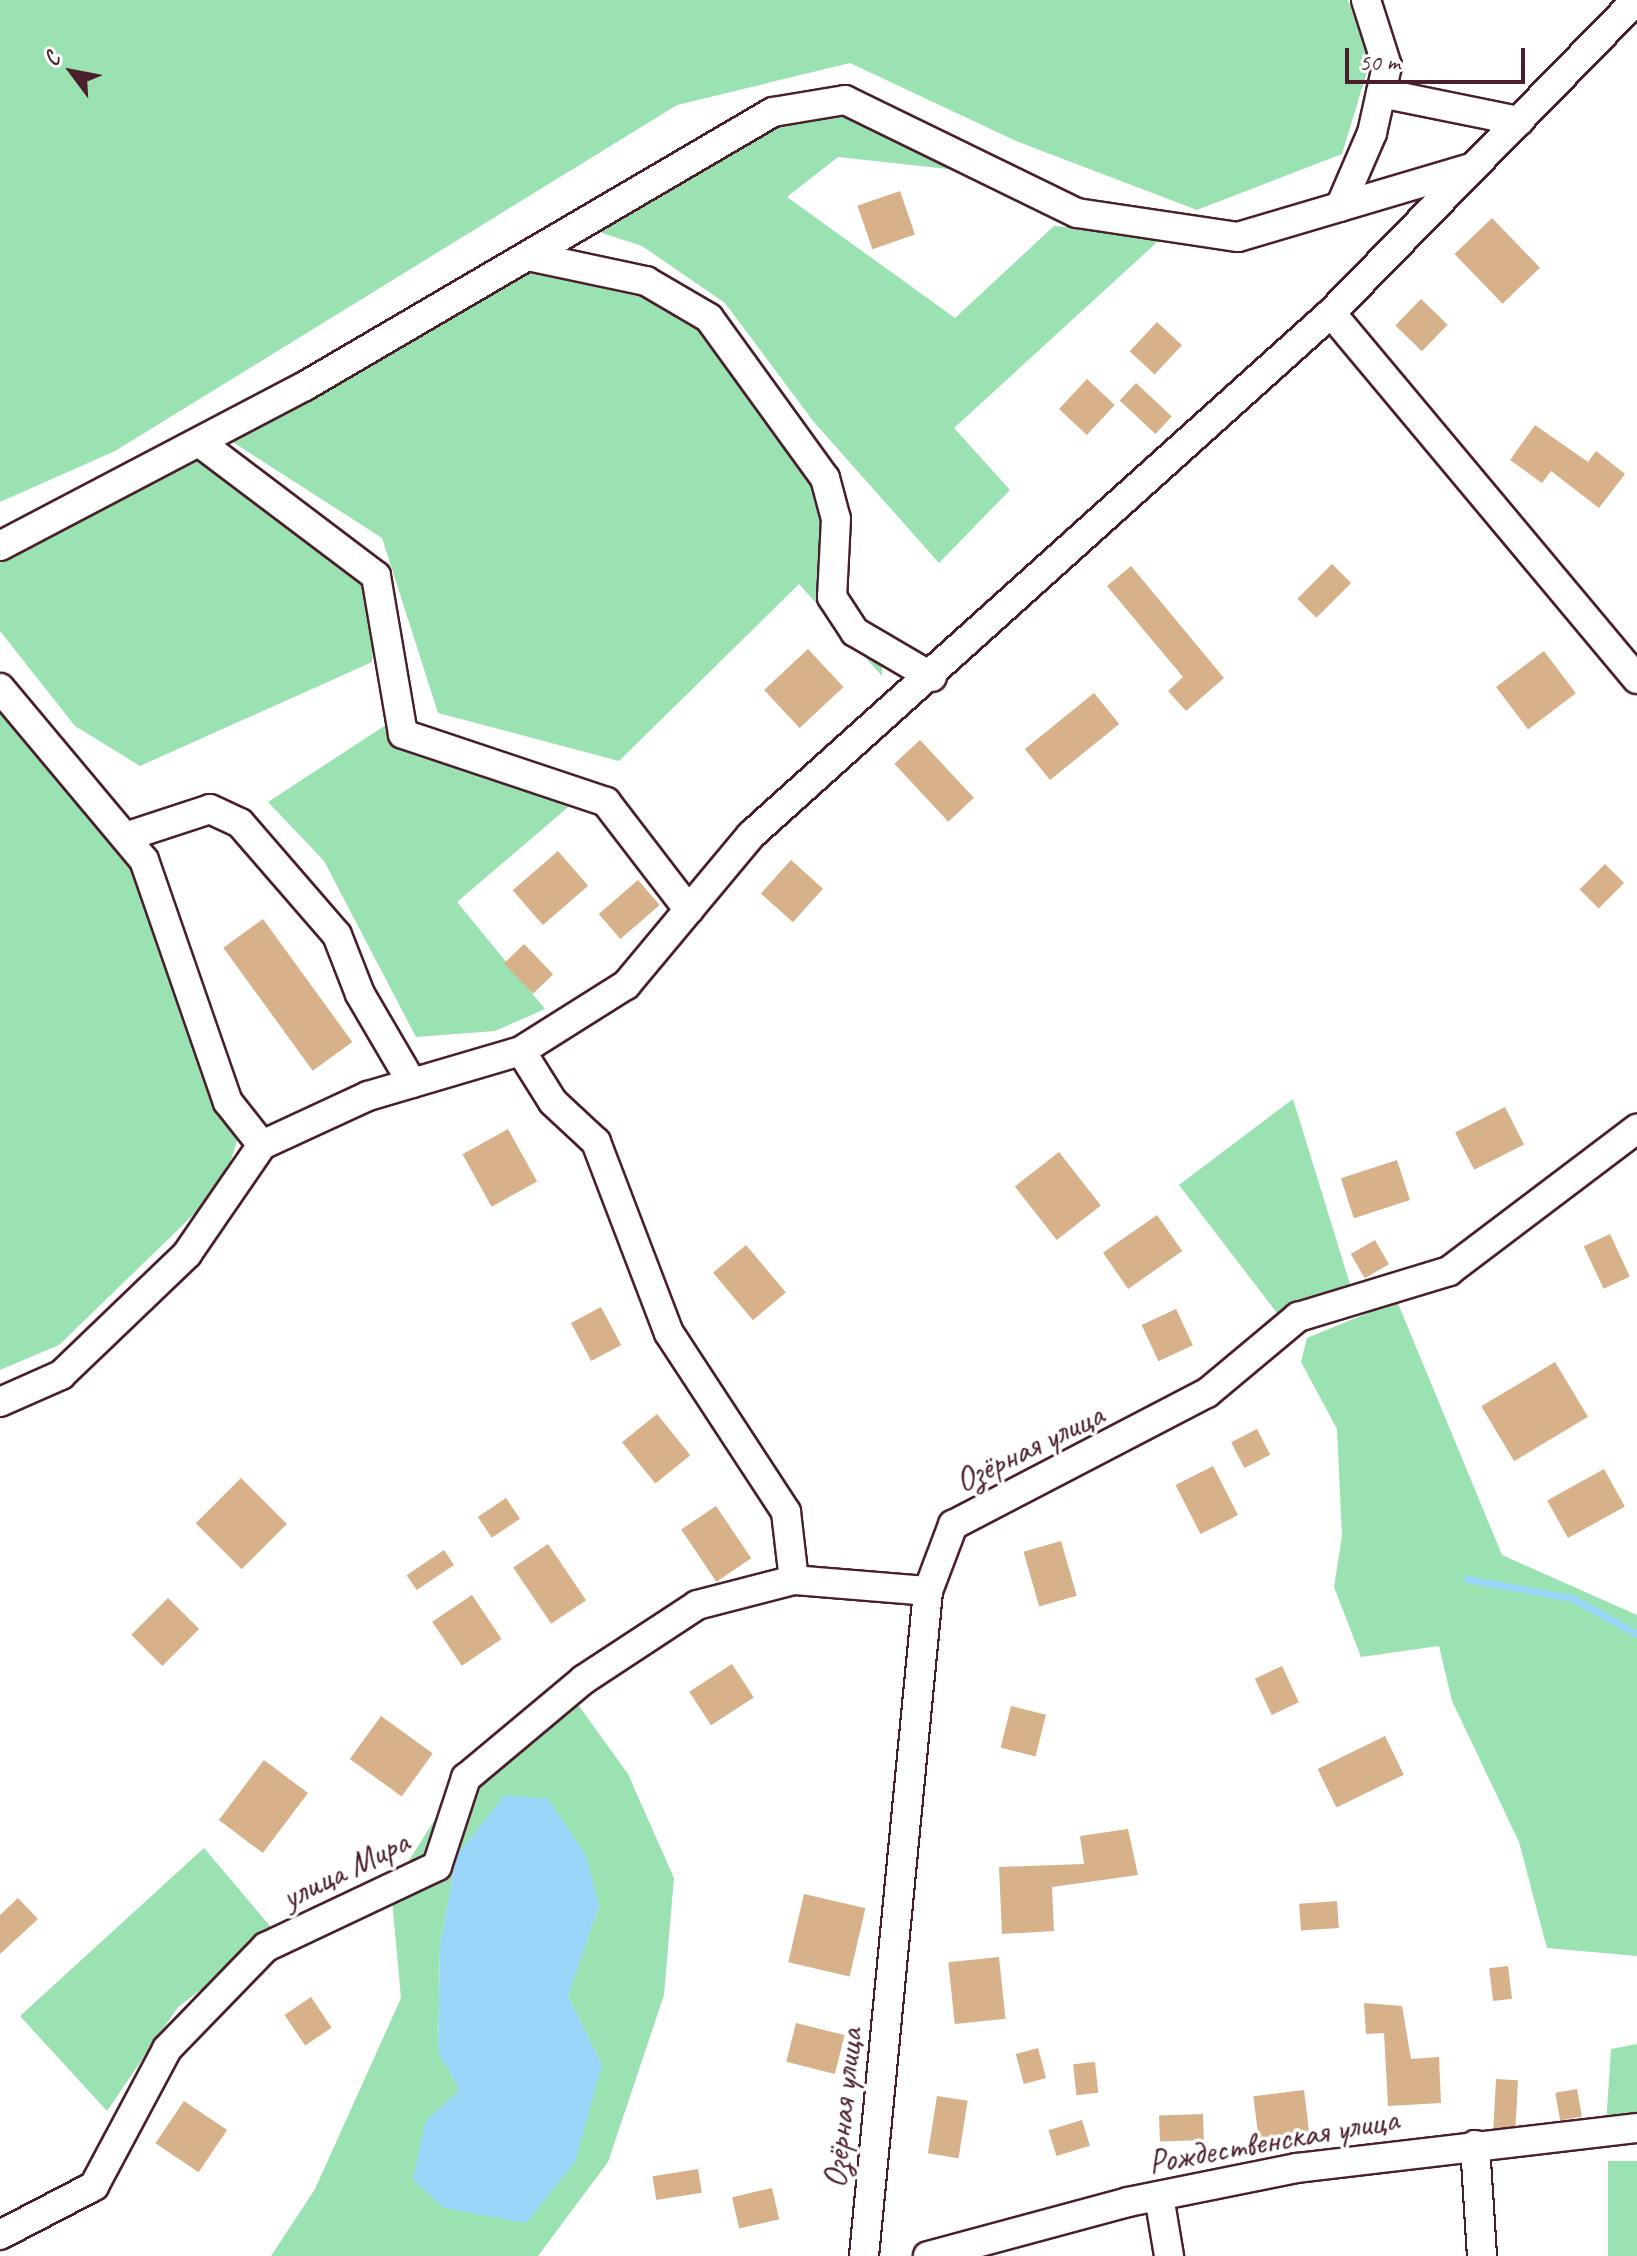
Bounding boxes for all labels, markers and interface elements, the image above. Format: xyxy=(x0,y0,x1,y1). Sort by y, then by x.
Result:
north arrow xyxy=(32,32,112,112)
scale bar xyxy=(1349,32,1529,82)
text: С xyxy=(37,47,66,71)
text: 50 m xyxy=(1359,47,1400,77)
street label: Озёрная улица xyxy=(947,1393,1111,1501)
street label: улица Мира xyxy=(275,1821,415,1917)
street label: Озёрная улица xyxy=(813,2025,871,2191)
street label: Рождественская улица xyxy=(1144,2098,1402,2182)

